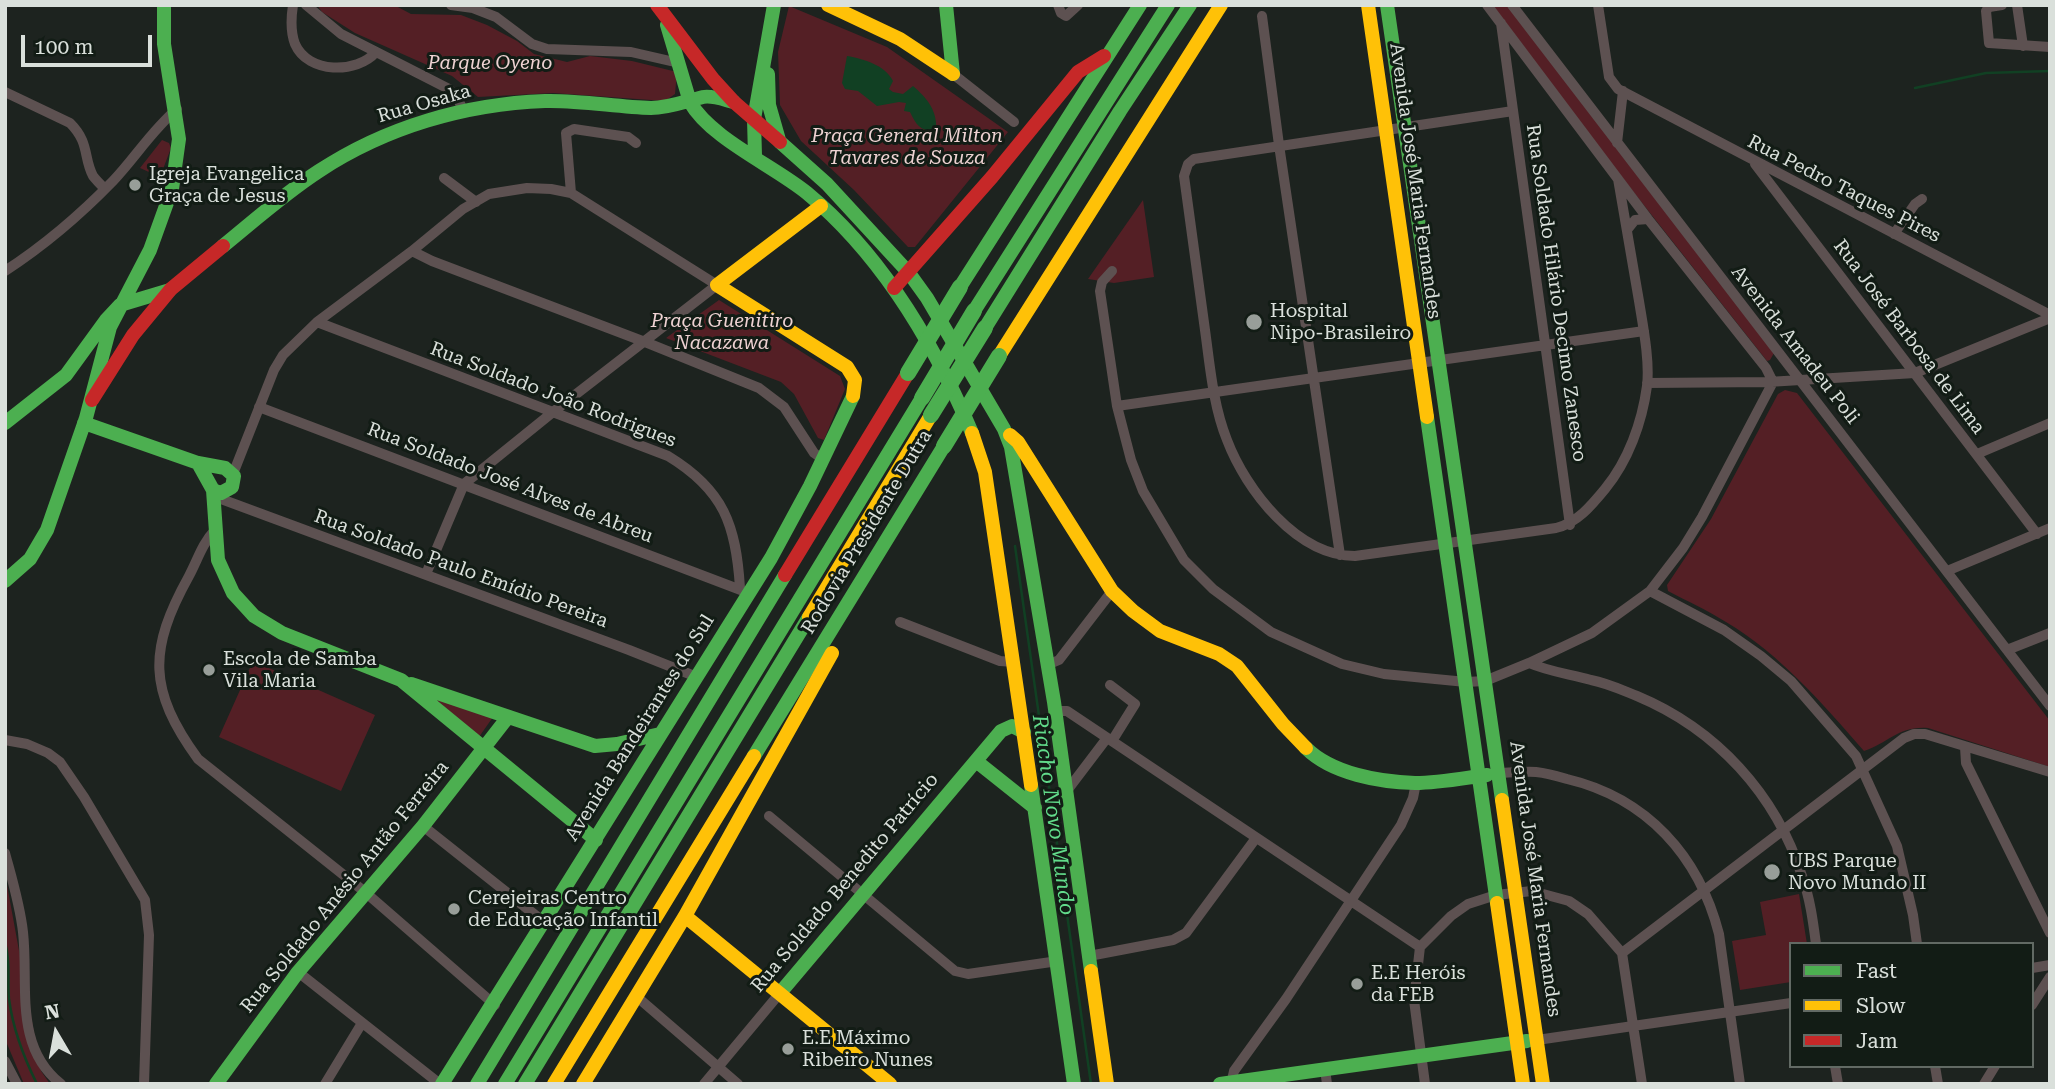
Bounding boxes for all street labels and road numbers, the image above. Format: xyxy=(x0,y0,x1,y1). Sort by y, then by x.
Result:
street label: Avenida José Maria Fernandes xyxy=(1384,42,1446,320)
street label: Rua Osaka xyxy=(375,80,473,128)
street label: Rua Soldado Hilário Decimo Zanesco xyxy=(1521,123,1591,463)
street label: Rua Pedro Taques Pires xyxy=(1744,130,1944,248)
street label: Rua José Barbosa de Lima xyxy=(1828,235,1990,439)
street label: Avenida Amadeu Poli xyxy=(1726,261,1864,429)
street label: Rua Soldado João Rodrigues xyxy=(427,337,679,453)
street label: Rua Soldado José Alves de Abreu xyxy=(364,418,656,548)
street label: Rodovia Presidente Dutra xyxy=(797,426,937,638)
street label: Rua Soldado Paulo Emídio Pereira xyxy=(311,505,611,633)
street label: Avenida Bandeirantes do Sul xyxy=(561,611,719,845)
street label: Avenida José Maria Fernandes xyxy=(1504,740,1566,1018)
street label: Rua Soldado Anésio Antão Ferreira xyxy=(236,756,454,1018)
street label: Rua Soldado Benedito Patrício xyxy=(747,769,943,997)

